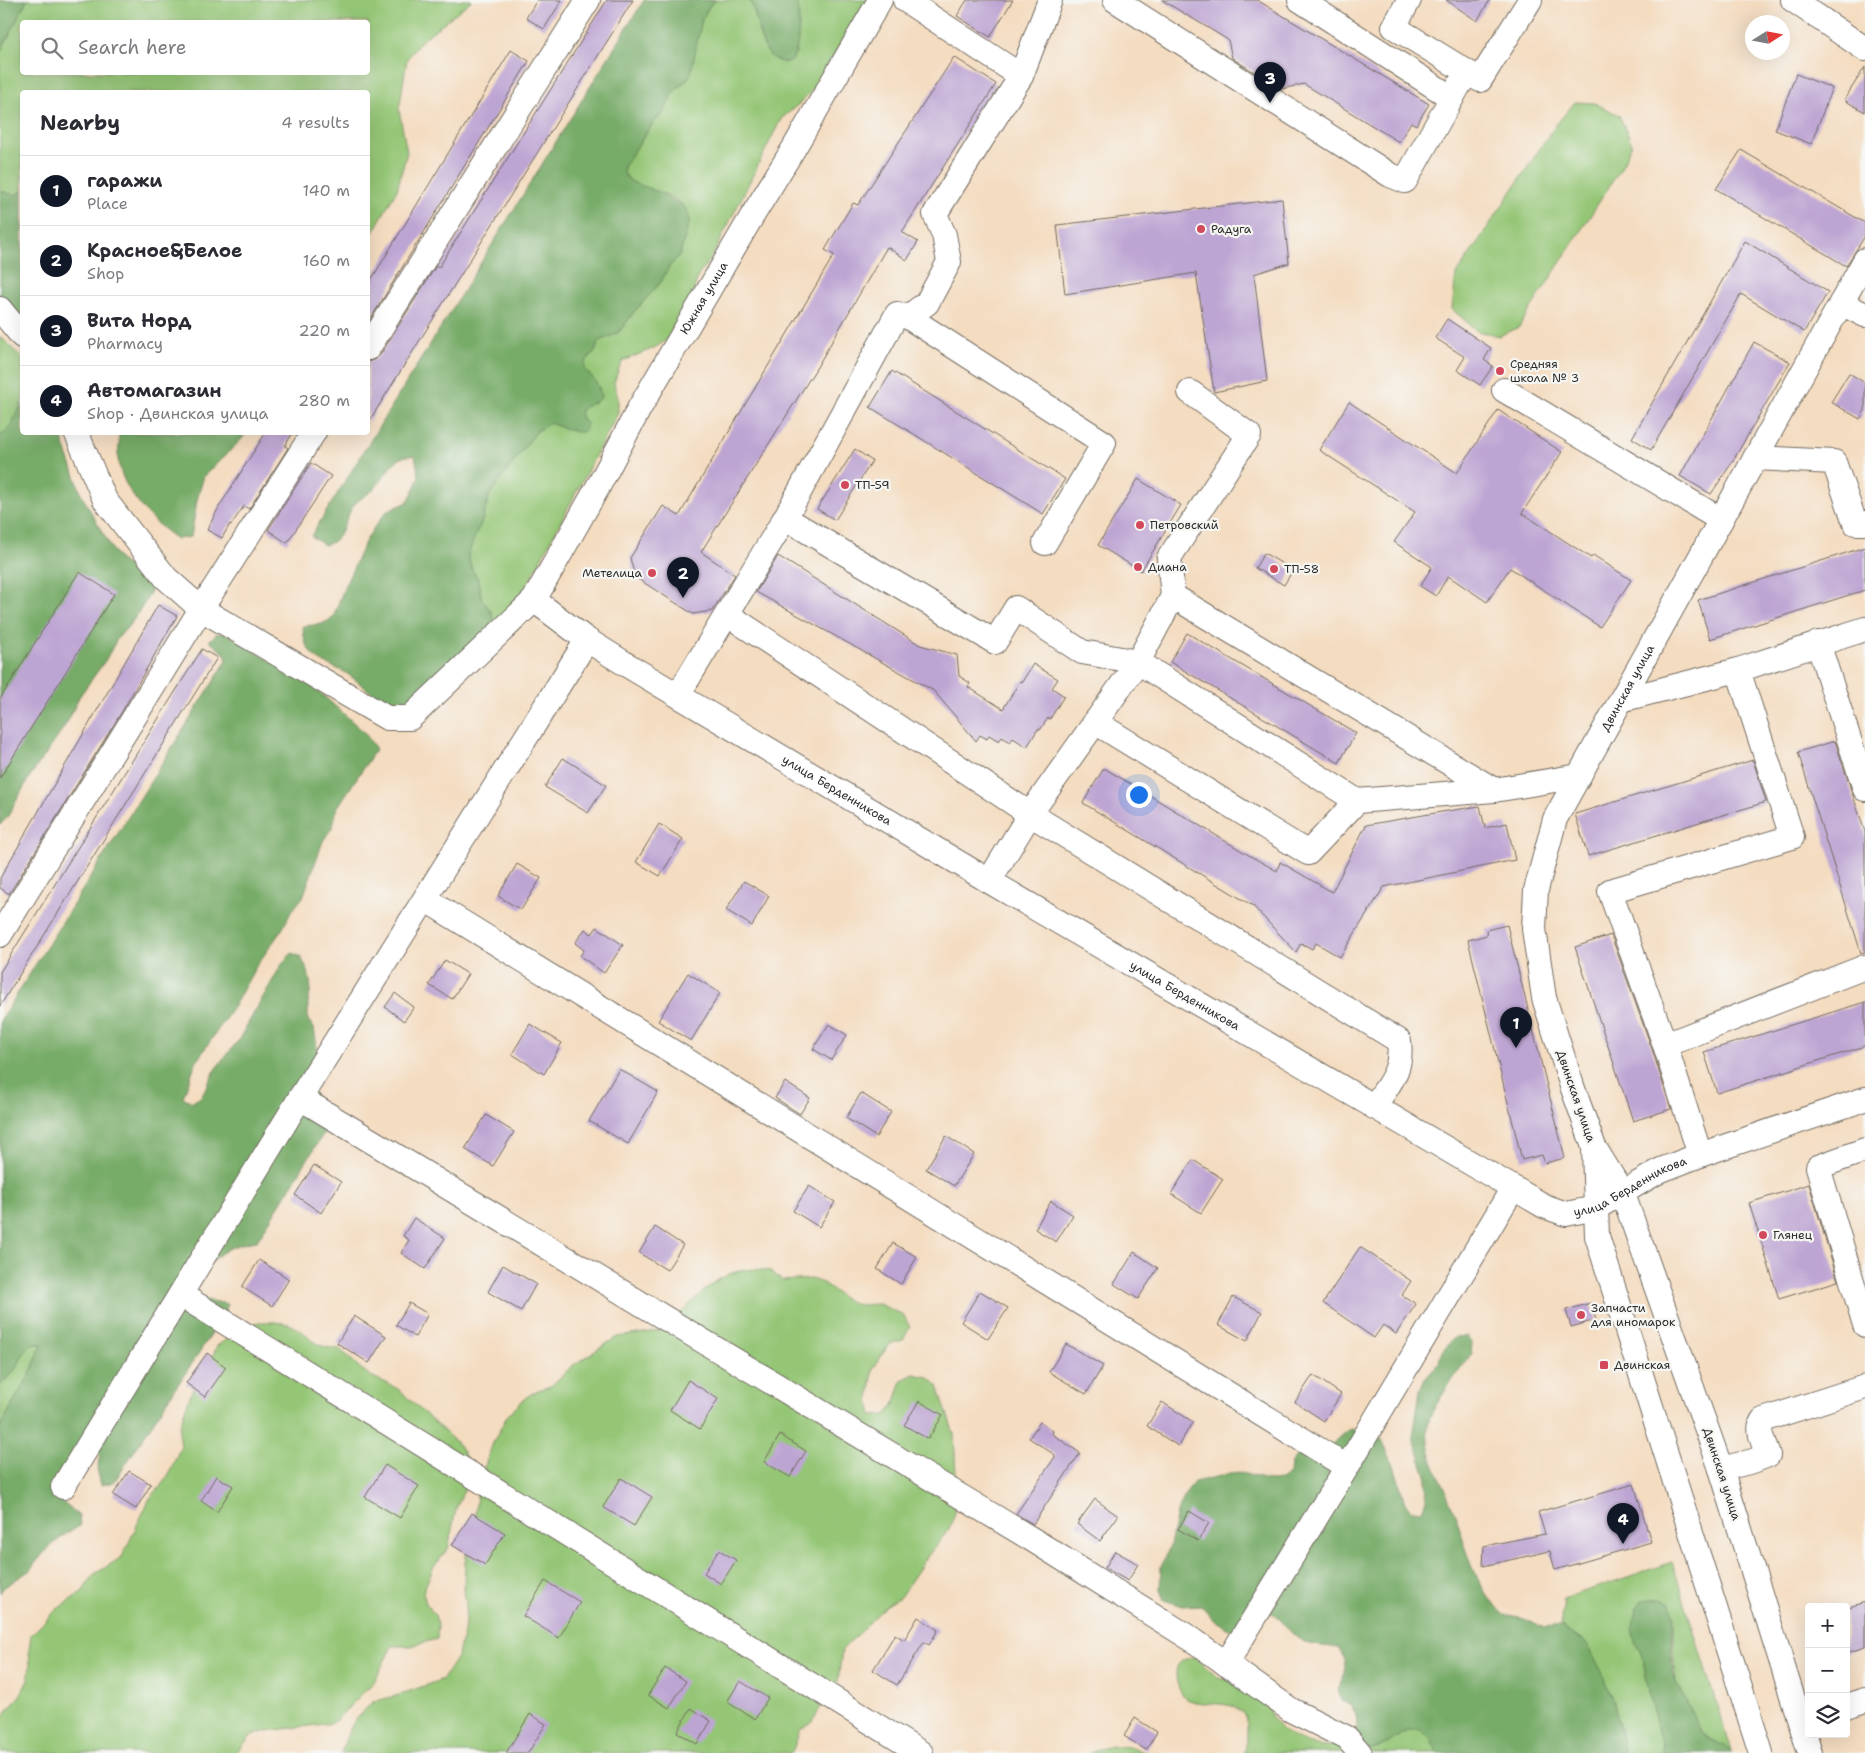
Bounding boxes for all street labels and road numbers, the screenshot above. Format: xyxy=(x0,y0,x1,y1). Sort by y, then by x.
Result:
street label: Южная улица xyxy=(676,258,732,337)
street label: Двинская улица xyxy=(1597,641,1658,734)
street label: улица Берденникова xyxy=(779,751,895,829)
street label: улица Берденникова xyxy=(1127,957,1243,1034)
street label: Двинская улица xyxy=(1553,1048,1599,1145)
street label: улица Берденникова xyxy=(1572,1153,1689,1220)
street label: Двинская улица xyxy=(1699,1426,1745,1523)

